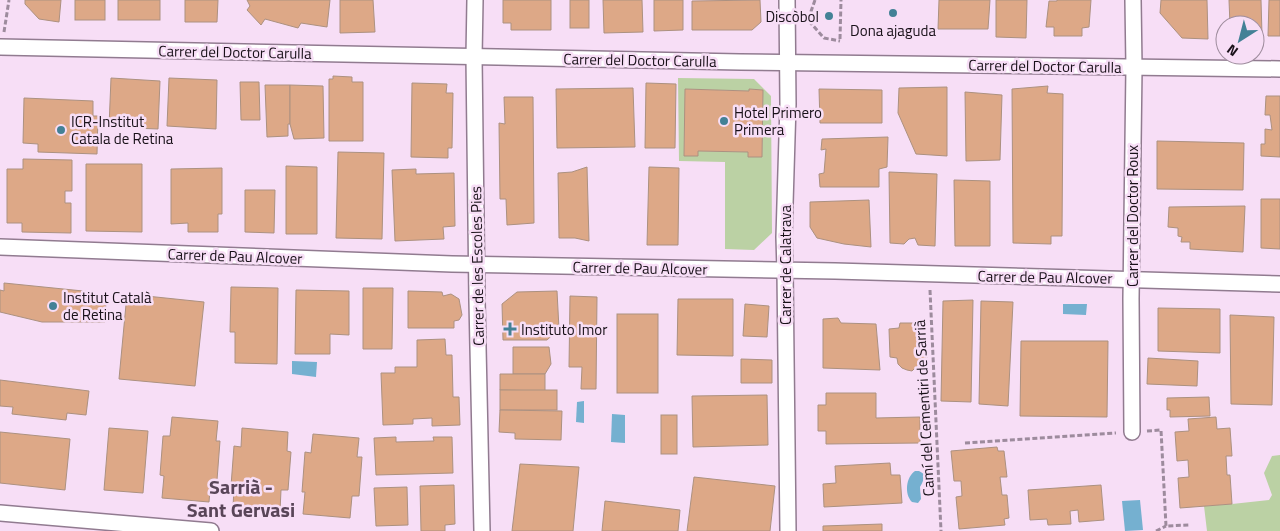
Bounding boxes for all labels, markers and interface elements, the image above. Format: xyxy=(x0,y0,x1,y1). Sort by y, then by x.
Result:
place label: Discòbol xyxy=(765,5,819,28)
marker: Dona ajaguda xyxy=(887,7,899,19)
marker: Discòbol xyxy=(823,10,835,22)
north arrow xyxy=(1215,15,1265,65)
place label: Dona ajaguda xyxy=(850,19,936,42)
street label: Carrer del Doctor Carulla xyxy=(158,39,312,65)
text: N xyxy=(1222,40,1242,62)
street label: Carrer del Doctor Carulla xyxy=(563,47,717,73)
street label: Carrer del Doctor Carulla xyxy=(968,53,1122,79)
place label: Hotel Primero Primera xyxy=(734,101,822,141)
place label: ICR-Institut Catala de Retina xyxy=(71,110,174,150)
marker: Hotel Primero Primera xyxy=(718,115,730,127)
marker: ICR-Institut Catala de Retina xyxy=(55,124,67,136)
street label: Carrer del Doctor Roux xyxy=(1121,145,1144,287)
street label: Carrer de les Escoles Pies xyxy=(464,186,490,346)
street label: Carrer de Calatrava xyxy=(774,205,797,325)
street label: Carrer de Pau Alcover xyxy=(167,242,303,270)
street label: Carrer de Pau Alcover xyxy=(572,255,708,281)
street label: Carrer de Pau Alcover xyxy=(977,264,1113,290)
place label: Institut Català de Retina xyxy=(63,286,152,326)
marker: Institut Català de Retina xyxy=(47,300,59,312)
place label: Instituto Imor xyxy=(521,318,607,341)
street label: Camí del Cementiri de Sarrià xyxy=(908,319,940,497)
marker: Instituto Imor xyxy=(503,322,517,336)
district label: Sarrià - Sant Gervasi xyxy=(187,471,295,525)

